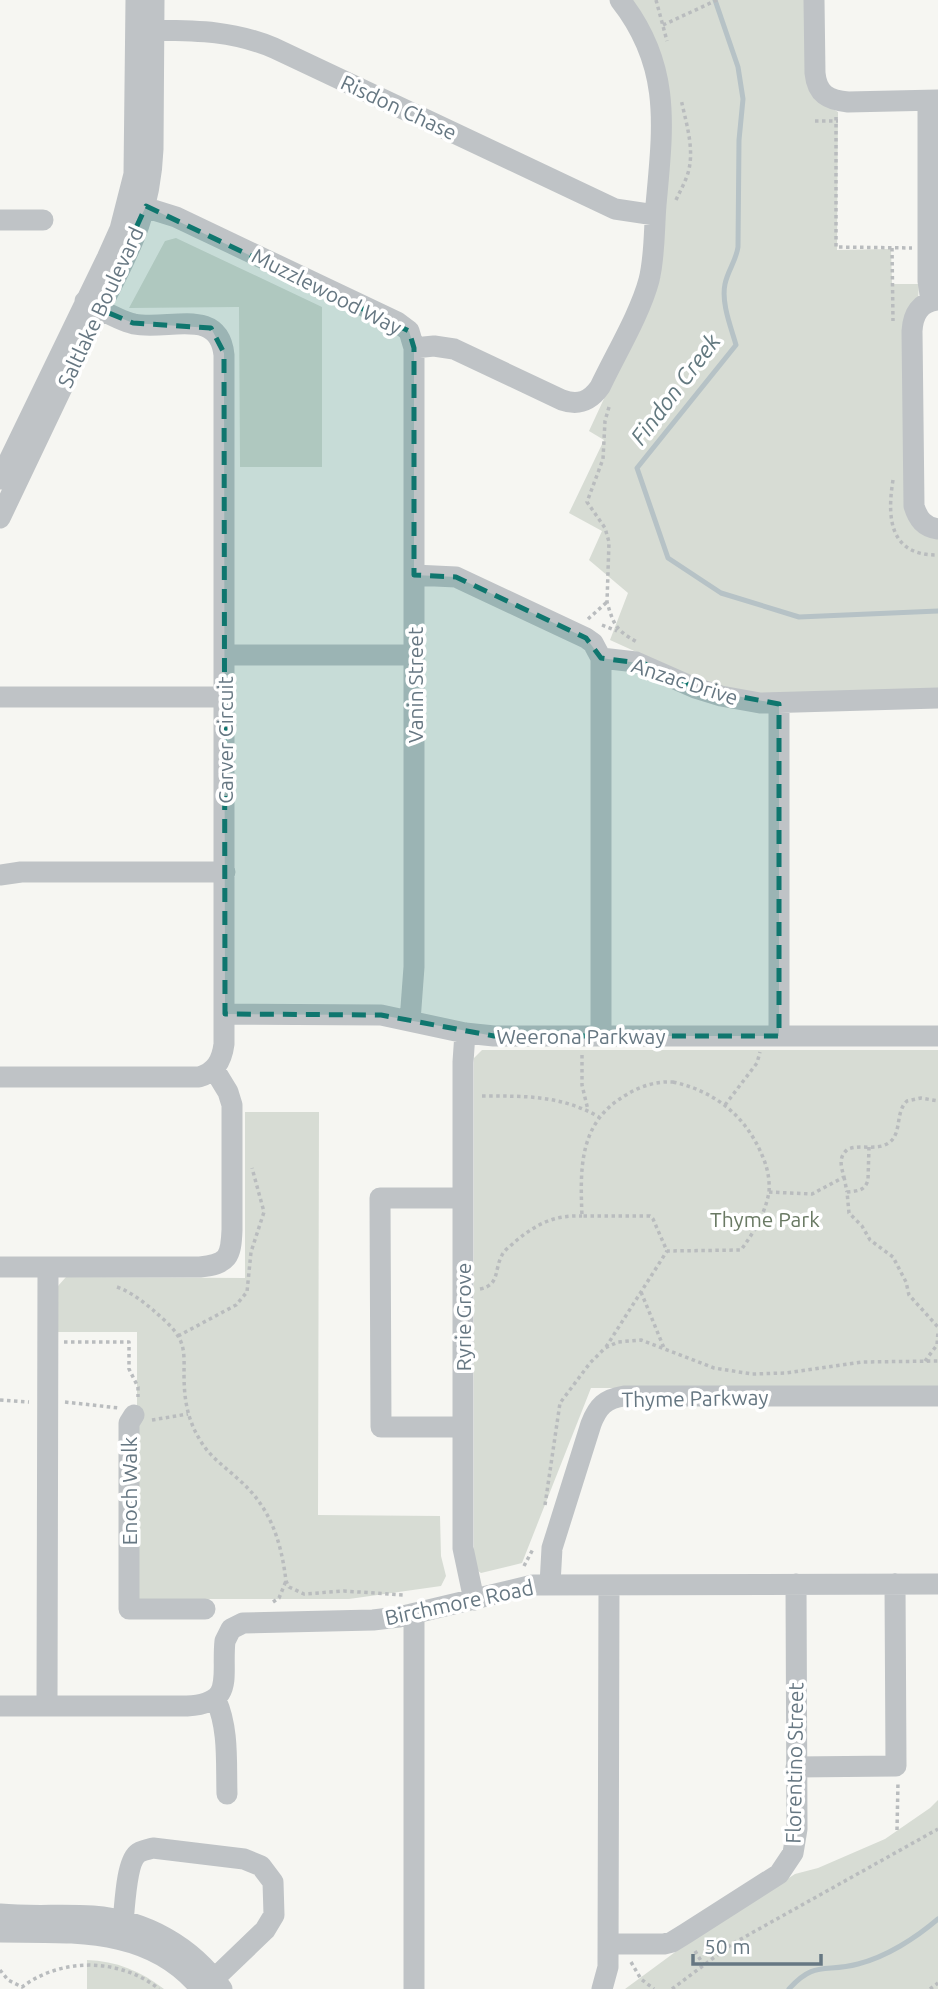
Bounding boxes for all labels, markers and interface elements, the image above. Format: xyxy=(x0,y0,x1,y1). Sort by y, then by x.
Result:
street label: Risdon Chase xyxy=(337,70,461,144)
street label: Saltlake Boulevard xyxy=(52,223,148,391)
street label: Muzzlewood Way xyxy=(248,243,406,339)
water label: Findon Creek xyxy=(625,329,725,449)
street label: Vanin Street xyxy=(403,627,427,743)
street label: Anzac Drive xyxy=(629,653,741,709)
street label: Carver Circuit xyxy=(213,676,237,804)
street label: Weerona Parkway xyxy=(496,1024,666,1048)
park label: Thyme Park xyxy=(710,1207,820,1231)
street label: Ryrie Grove xyxy=(451,1263,475,1371)
street label: Thyme Parkway xyxy=(621,1385,769,1411)
street label: Enoch Walk xyxy=(117,1436,141,1545)
street label: Birchmore Road xyxy=(383,1575,535,1629)
street label: Florentino Street xyxy=(781,1682,807,1844)
scale bar xyxy=(693,1923,821,1967)
text: 50 m xyxy=(704,1934,751,1958)

